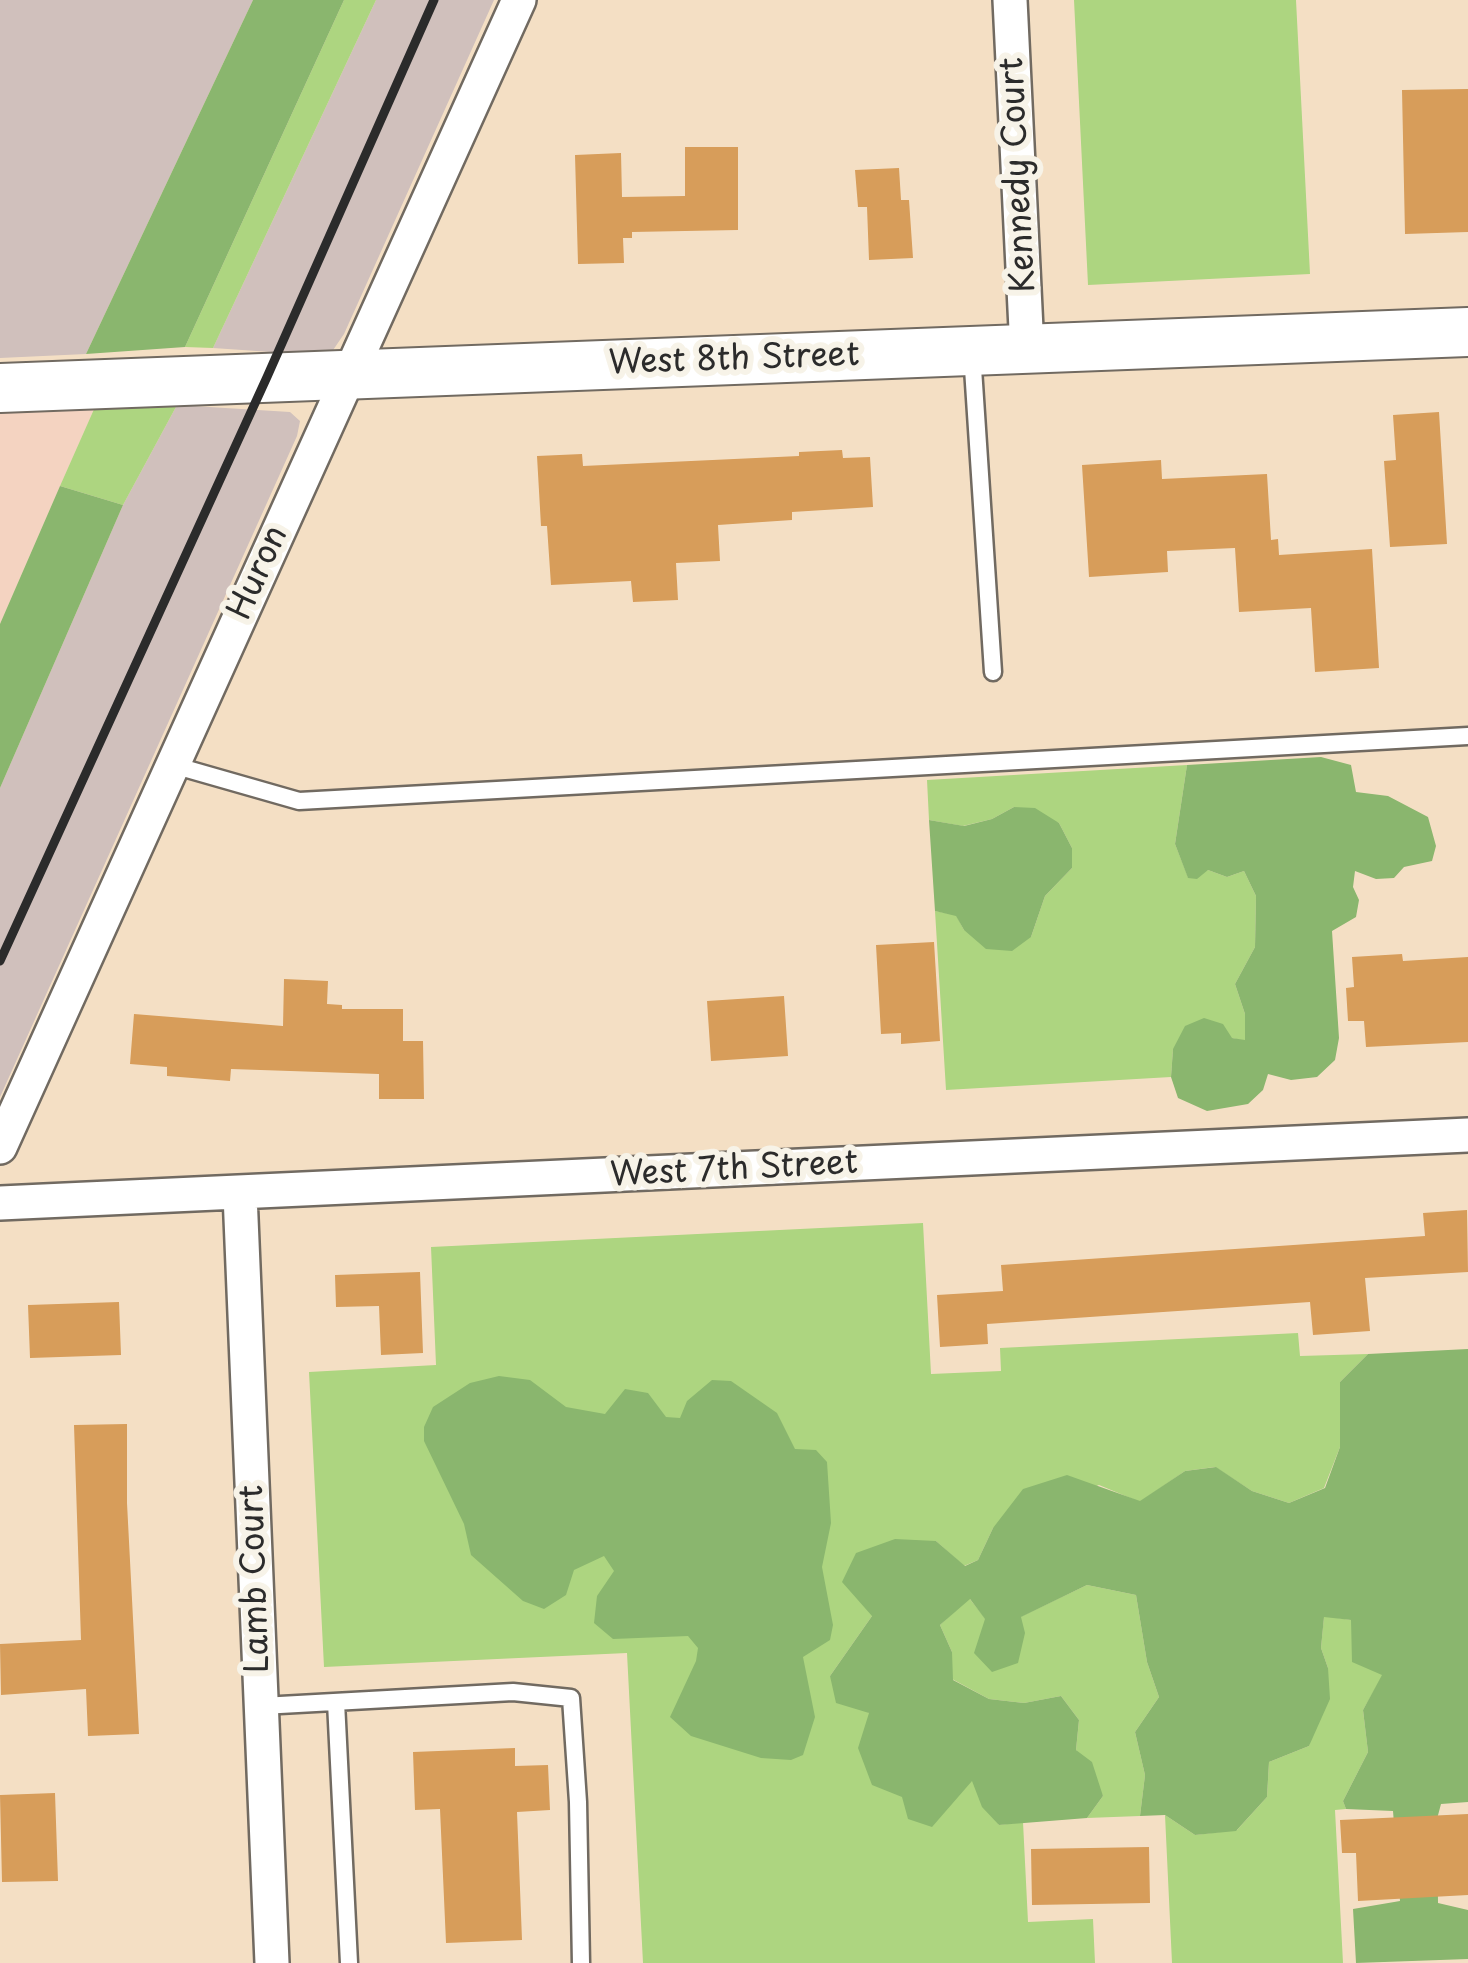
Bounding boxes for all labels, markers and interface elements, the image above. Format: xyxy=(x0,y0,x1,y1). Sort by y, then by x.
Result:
street label: Kennedy Court xyxy=(993,56,1045,294)
street label: West 8th Street xyxy=(608,336,860,384)
street label: Huron xyxy=(221,520,297,626)
street label: West 7th Street xyxy=(609,1144,859,1196)
street label: Lamb Court xyxy=(233,1484,279,1674)

